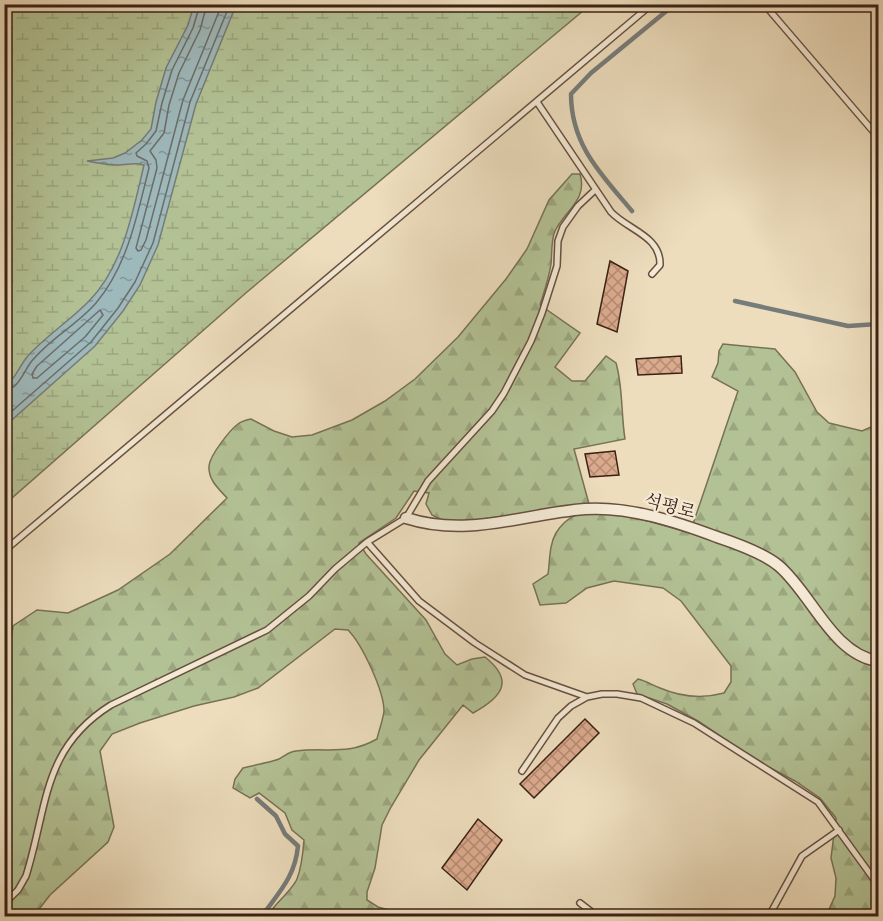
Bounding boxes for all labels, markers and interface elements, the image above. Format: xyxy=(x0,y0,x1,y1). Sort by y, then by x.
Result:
street label: 석평로 xyxy=(642,491,698,522)

